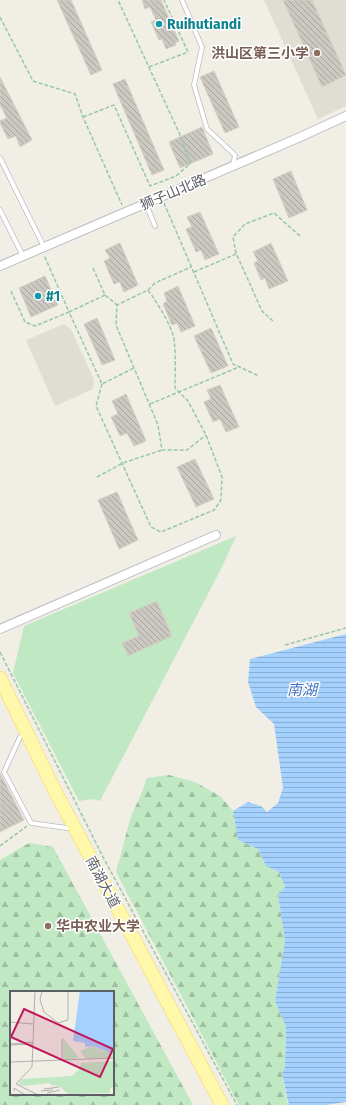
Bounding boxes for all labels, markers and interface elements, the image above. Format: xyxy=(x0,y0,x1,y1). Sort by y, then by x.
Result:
place label: Ruihutiandi xyxy=(167,16,241,33)
marker: Ruihutiandi xyxy=(154,19,164,29)
place label: 洪山区第三小学 xyxy=(211,45,309,62)
marker: 洪山区第三小学 xyxy=(312,48,322,58)
street label: 狮子山北路 xyxy=(138,171,209,214)
place label: #1 xyxy=(46,288,60,305)
marker: #1 xyxy=(33,291,43,301)
water label: 南湖 xyxy=(287,681,319,699)
street label: 南湖大道 xyxy=(82,854,123,911)
place label: 华中农业大学 xyxy=(56,918,140,935)
marker: 华中农业大学 xyxy=(43,921,53,931)
inset map xyxy=(10,991,114,1095)

